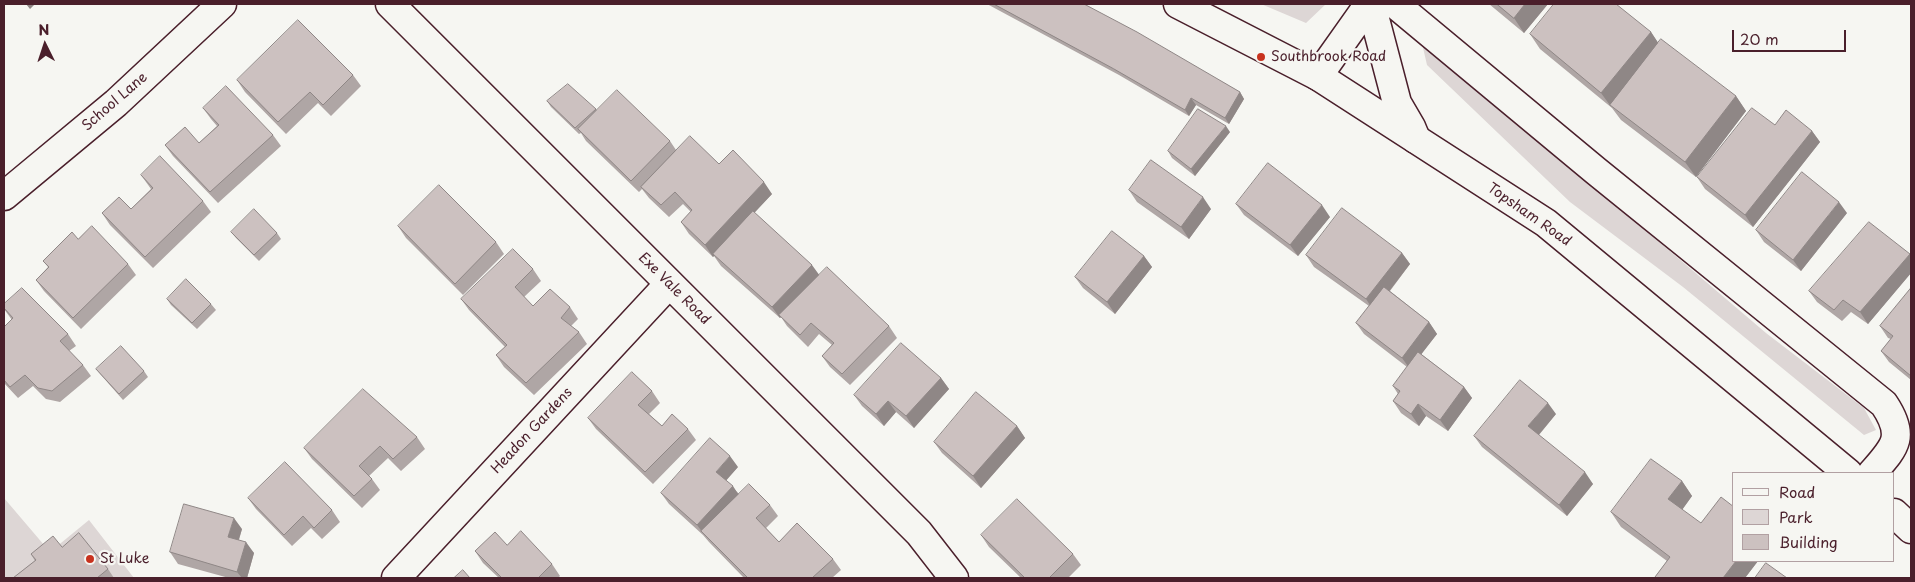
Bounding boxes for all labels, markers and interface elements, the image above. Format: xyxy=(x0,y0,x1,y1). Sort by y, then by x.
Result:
text: N xyxy=(38,19,50,40)
north arrow xyxy=(20,20,70,70)
scale bar xyxy=(1735,20,1849,52)
text: 20 m xyxy=(1740,27,1779,50)
place label: Southbrook Road xyxy=(1271,49,1386,65)
marker: Southbrook Road xyxy=(1255,51,1267,63)
street label: School Lane xyxy=(79,69,151,135)
street label: Topsham Road xyxy=(1484,180,1574,250)
street label: Exe Vale Road xyxy=(635,250,713,328)
street label: Headon Gardens xyxy=(488,385,576,477)
legend xyxy=(1732,472,1895,562)
text: Road xyxy=(1779,480,1815,503)
text: Park xyxy=(1779,505,1813,528)
text: Building xyxy=(1779,530,1838,553)
place label: St Luke xyxy=(100,551,149,567)
marker: St Luke xyxy=(84,553,96,565)

